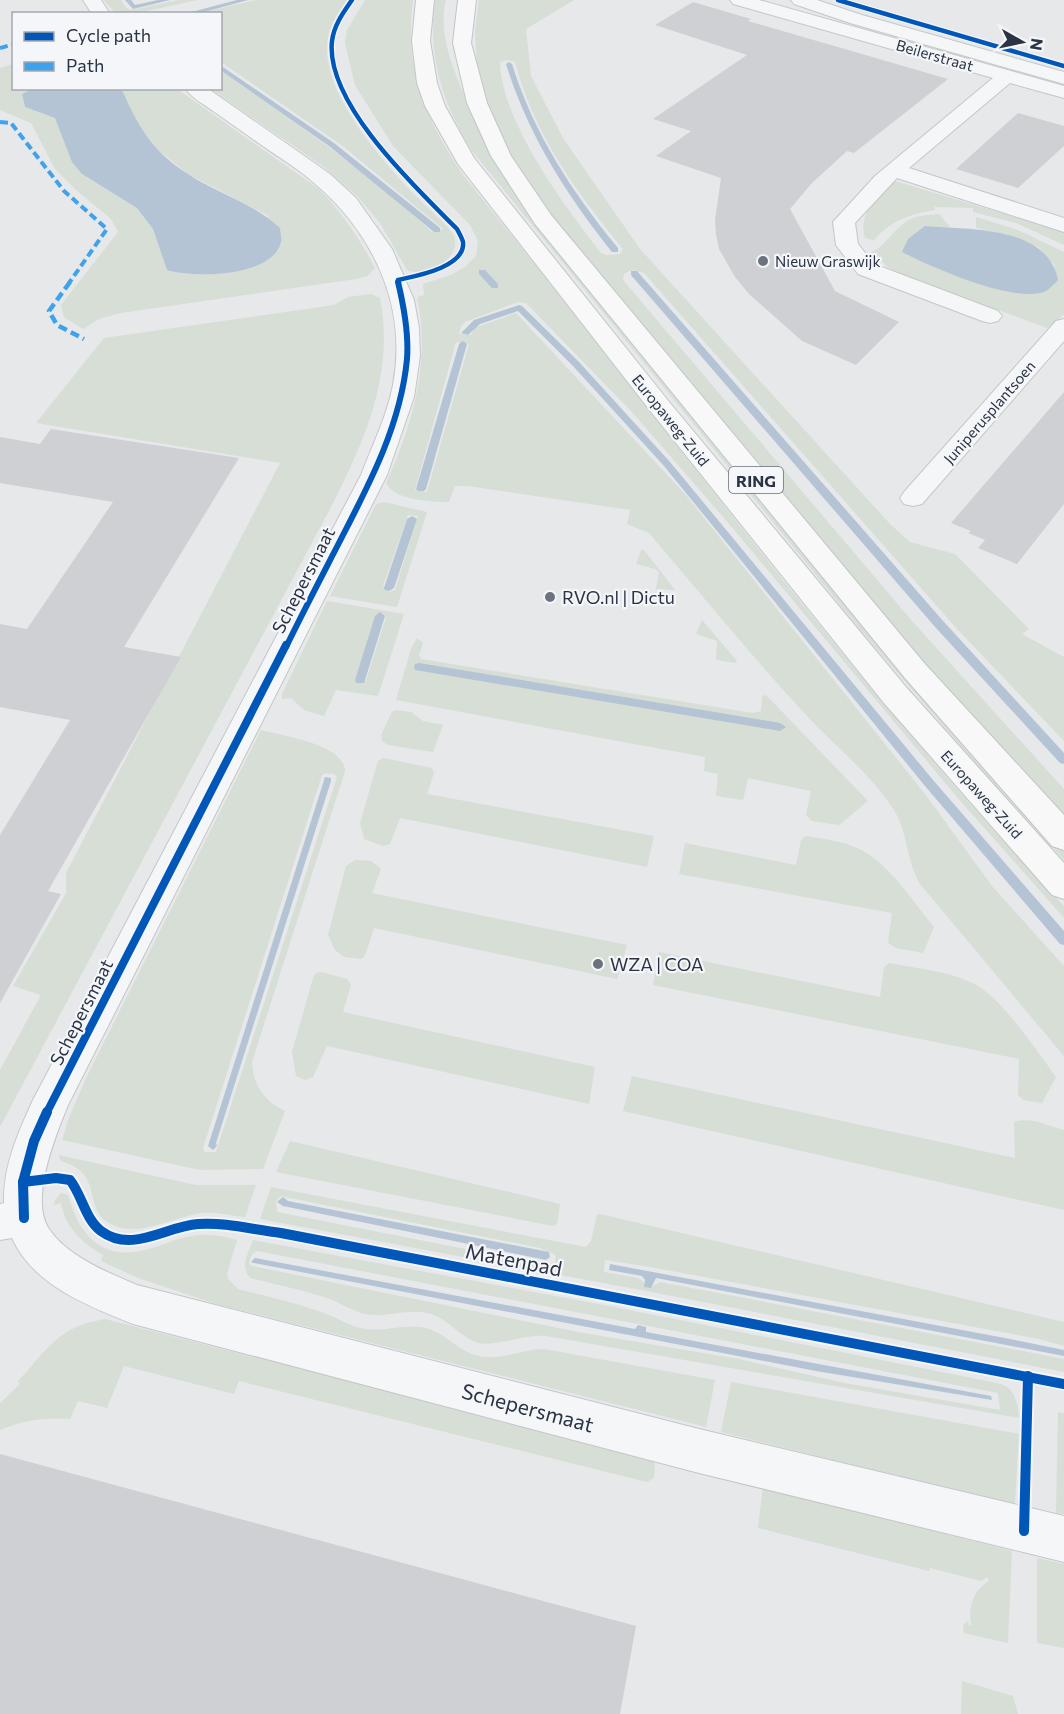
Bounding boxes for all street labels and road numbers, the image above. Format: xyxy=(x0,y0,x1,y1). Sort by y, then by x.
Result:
street label: Beilerstraat xyxy=(894,35,976,75)
street label: Juniperusplantsoen xyxy=(939,357,1039,467)
street label: Europaweg-Zuid xyxy=(629,371,713,469)
road number: RING xyxy=(729,467,783,493)
street label: Schepersmaat xyxy=(267,523,339,637)
street label: Europaweg-Zuid xyxy=(938,746,1026,842)
street label: Schepersmaat xyxy=(45,955,117,1069)
street label: Matenpad xyxy=(464,1237,564,1281)
street label: Schepersmaat xyxy=(459,1377,597,1437)

